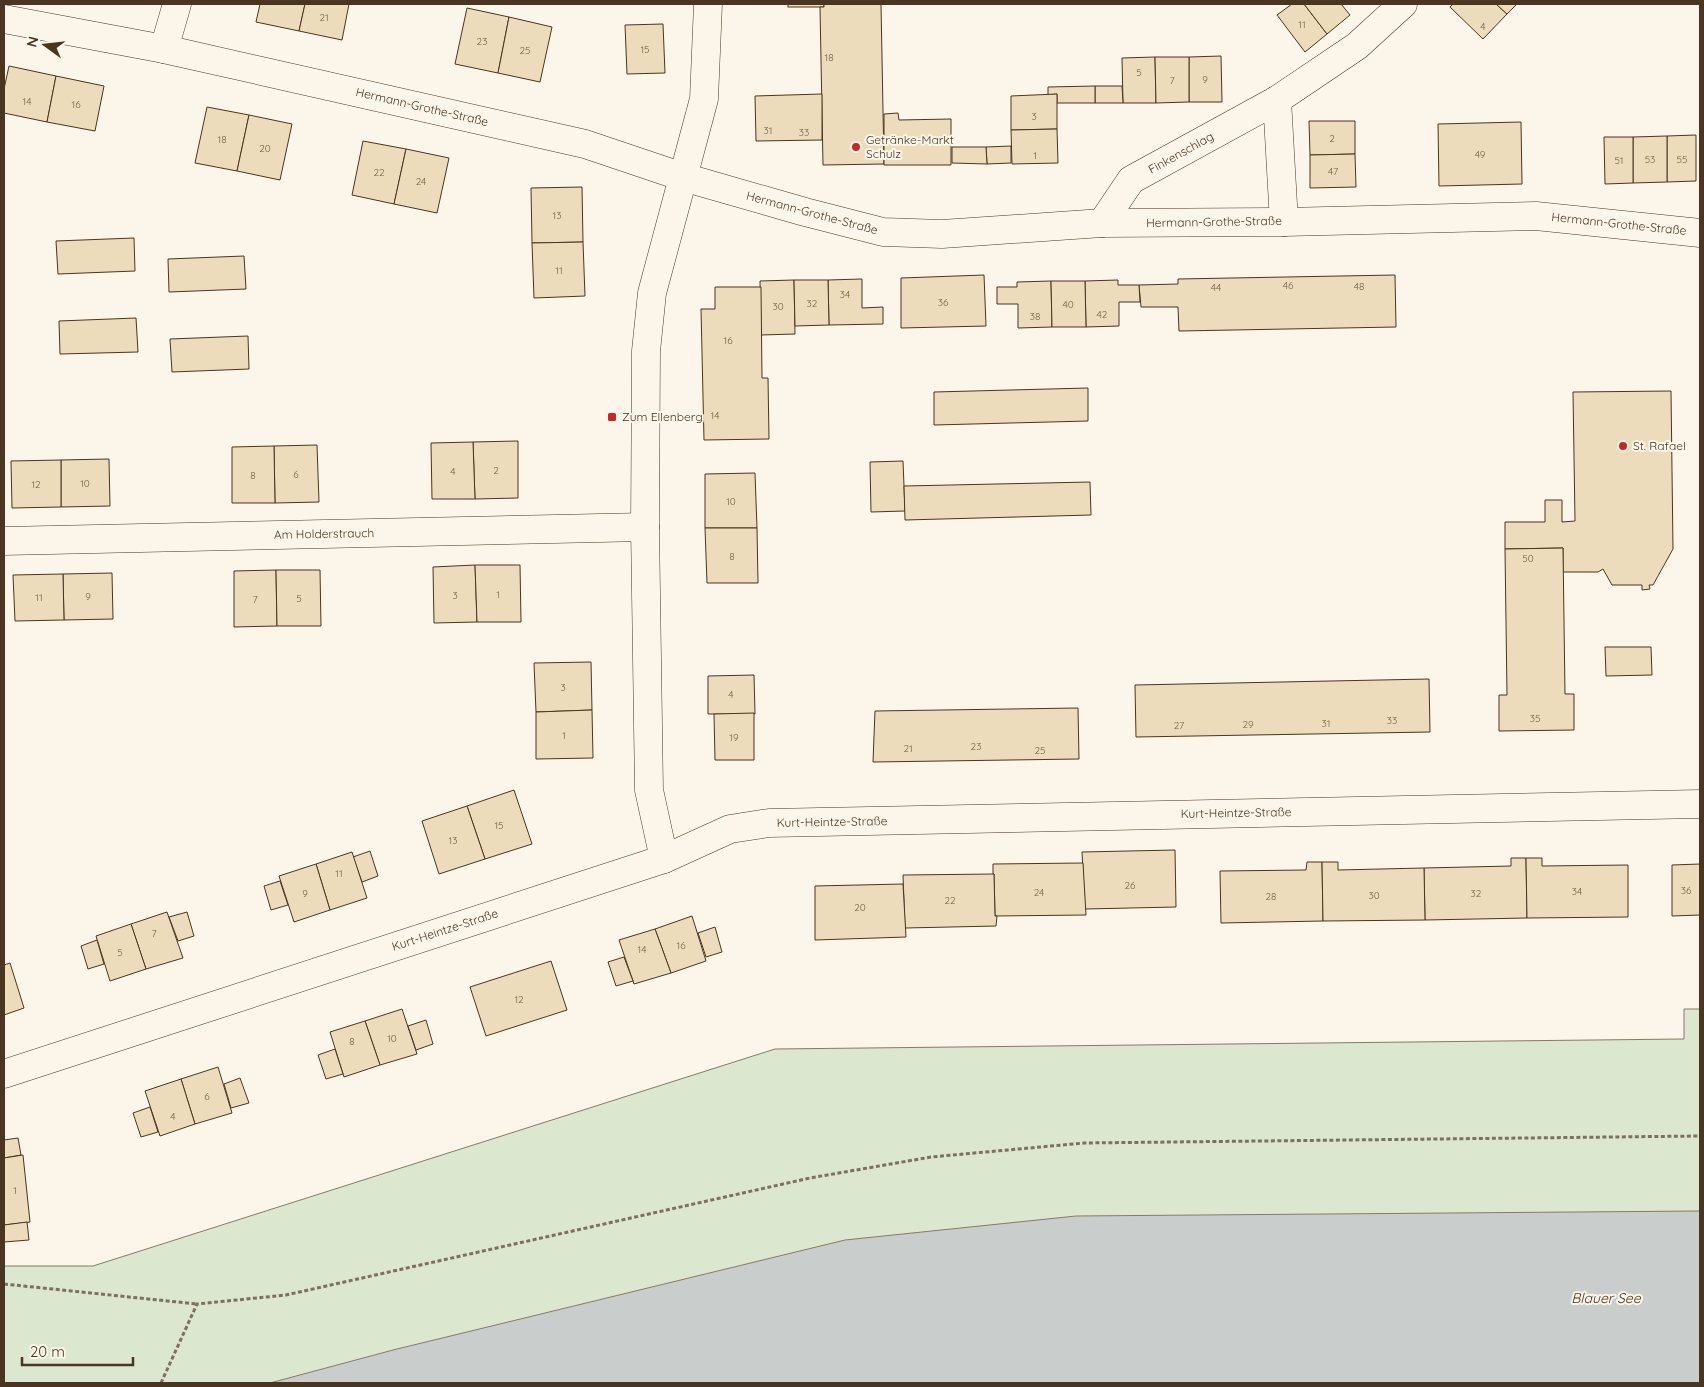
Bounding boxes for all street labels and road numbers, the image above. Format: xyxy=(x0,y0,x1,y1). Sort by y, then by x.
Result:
street label: Hermann-Grothe-Straße xyxy=(354,84,490,129)
street label: Finkenschlag xyxy=(1145,128,1216,177)
street label: Hermann-Grothe-Straße xyxy=(745,188,880,237)
street label: Hermann-Grothe-Straße xyxy=(1551,209,1688,238)
street label: Hermann-Grothe-Straße xyxy=(1146,213,1282,230)
street label: Am Holderstrauch xyxy=(274,525,374,542)
street label: Kurt-Heintze-Straße xyxy=(1180,804,1292,821)
street label: Kurt-Heintze-Straße xyxy=(776,813,888,830)
street label: Kurt-Heintze-Straße xyxy=(390,905,500,954)

